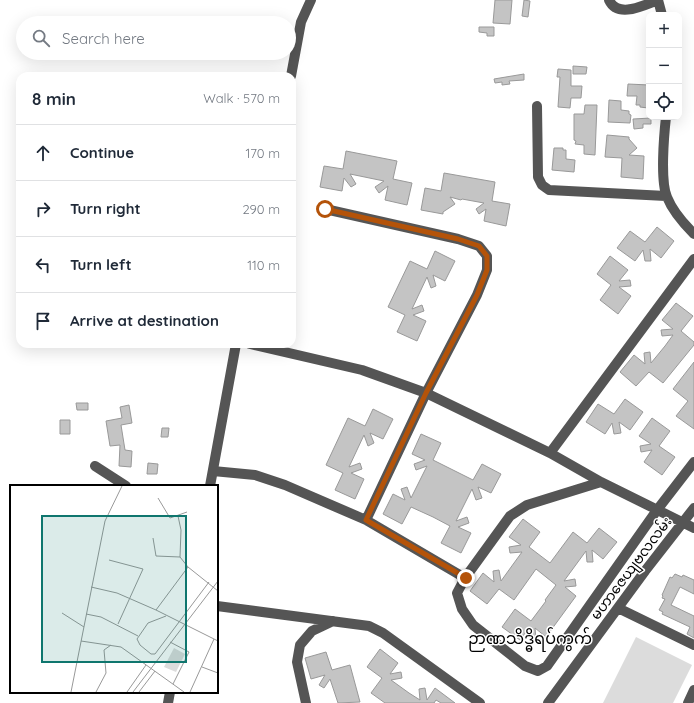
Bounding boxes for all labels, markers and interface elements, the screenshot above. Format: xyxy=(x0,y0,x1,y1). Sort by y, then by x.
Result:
map controls xyxy=(646,12,682,120)
button: + xyxy=(646,12,682,48)
search box xyxy=(16,16,296,60)
icon: search xyxy=(30,27,52,49)
text: Search here xyxy=(62,29,145,48)
button: − xyxy=(646,48,682,84)
button: locate xyxy=(646,84,682,120)
text: 8 min xyxy=(32,88,76,109)
text: Walk · 570 m xyxy=(203,90,280,106)
icon: ahead xyxy=(32,142,54,164)
text: Continue xyxy=(70,143,134,162)
text: 170 m xyxy=(245,145,280,161)
icon: right xyxy=(32,198,54,220)
text: Turn right xyxy=(70,199,141,218)
route start xyxy=(316,200,334,218)
text: 290 m xyxy=(242,201,280,217)
icon: left xyxy=(32,254,54,276)
text: Turn left xyxy=(70,255,132,274)
text: 110 m xyxy=(247,257,280,273)
icon: arrive xyxy=(32,310,54,332)
text: Arrive at destination xyxy=(70,311,219,330)
inset map xyxy=(10,485,218,693)
street label: မဟာဇေယျဗလလမ်း xyxy=(586,512,678,625)
route end xyxy=(457,569,475,587)
district label: ဉာဏသိဒ္ဓိရပ်ကွက် xyxy=(468,627,592,652)

